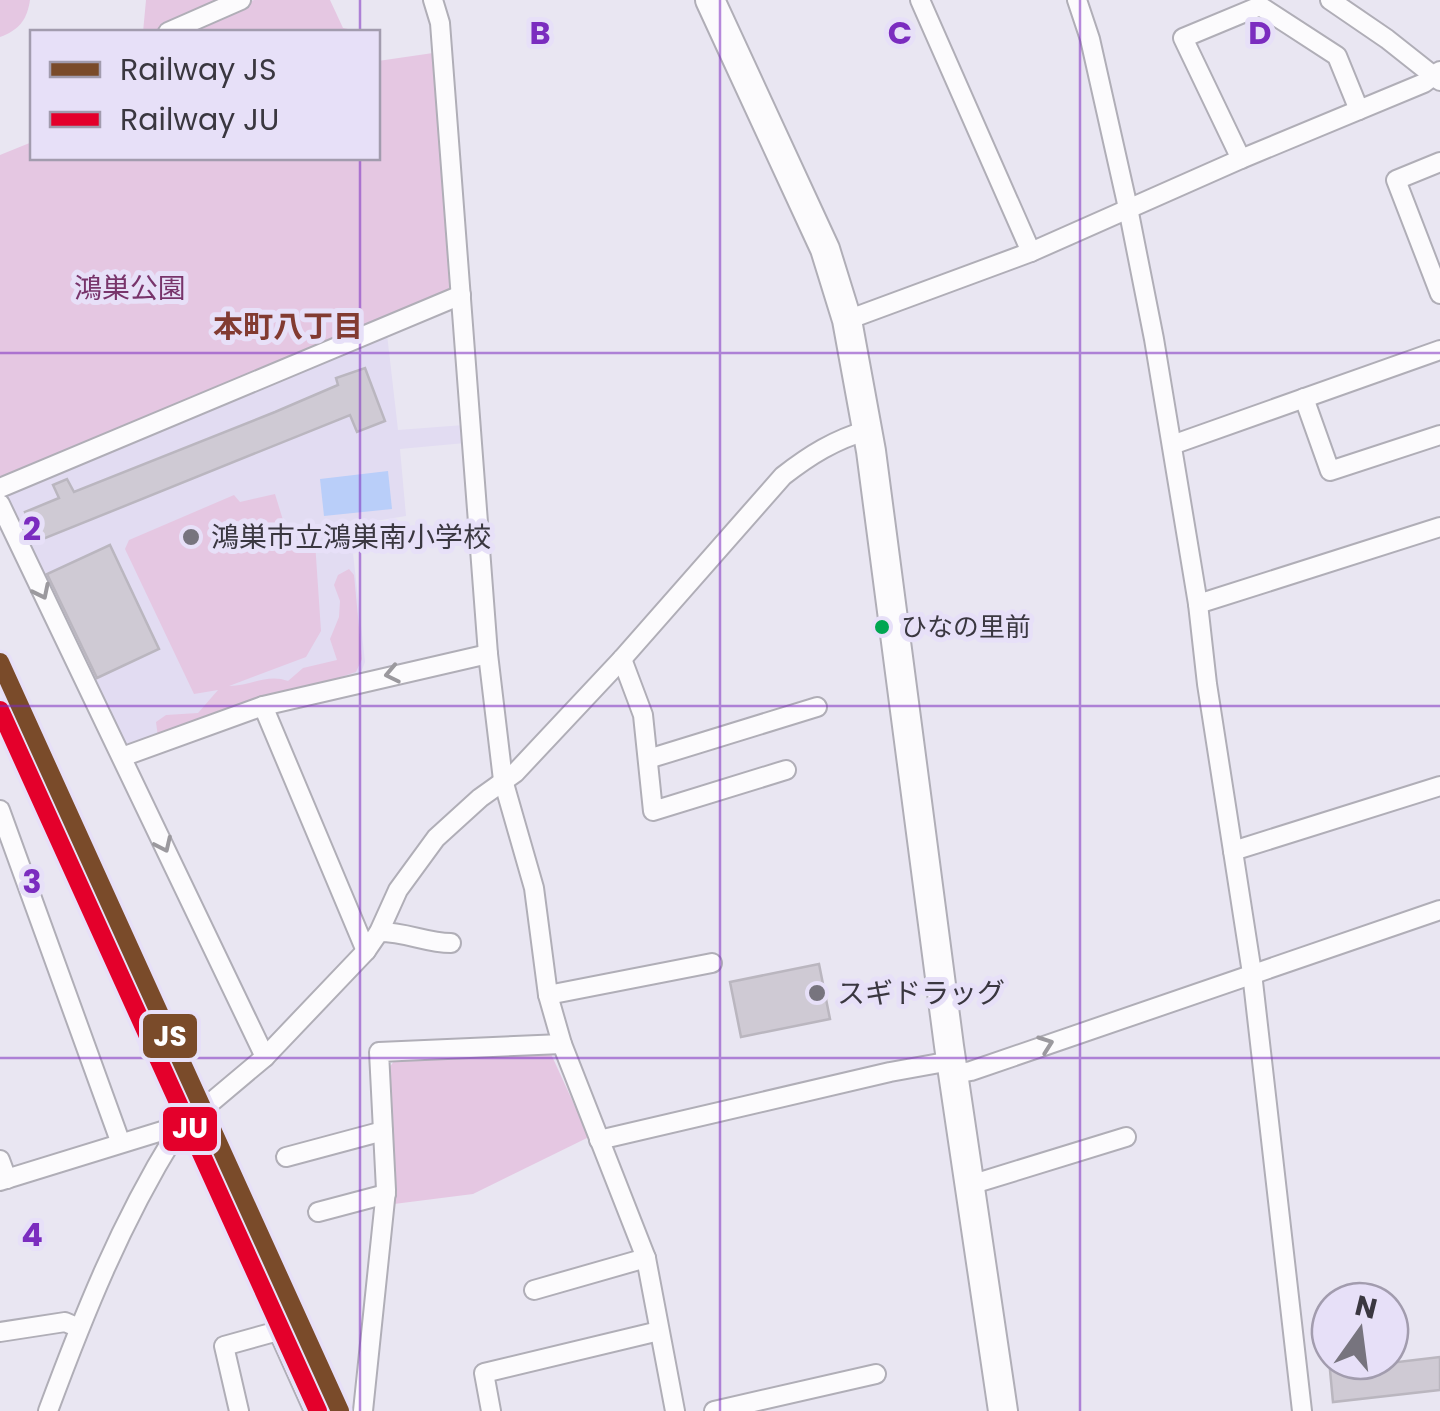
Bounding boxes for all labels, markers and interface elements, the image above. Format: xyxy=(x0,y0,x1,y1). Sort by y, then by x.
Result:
text: B xyxy=(529,10,551,55)
text: C xyxy=(888,10,912,55)
text: D xyxy=(1248,10,1272,55)
legend xyxy=(30,30,380,160)
text: Railway JS xyxy=(120,48,277,91)
text: Railway JU xyxy=(120,98,279,141)
park label: 鴻巣公園 xyxy=(74,269,186,308)
district label: 本町八丁目 xyxy=(213,305,363,348)
text: 2 xyxy=(23,506,41,551)
place label: 鴻巣市立鴻巣南小学校 xyxy=(211,518,491,557)
marker: 鴻巣市立鴻巣南小学校 xyxy=(180,526,202,548)
one-way arrow xyxy=(30,582,50,600)
place label: ひなの里前 xyxy=(901,609,1031,645)
marker: ひなの里前 xyxy=(872,617,892,637)
one-way arrow xyxy=(384,663,401,684)
one-way arrow xyxy=(151,835,171,853)
text: 3 xyxy=(22,859,42,904)
place label: スギドラッグ xyxy=(837,974,1005,1013)
marker: スギドラッグ xyxy=(806,982,828,1004)
line badge: JS xyxy=(141,1012,199,1060)
text: JS xyxy=(153,1017,187,1056)
one-way arrow xyxy=(1037,1035,1054,1056)
line badge: JU xyxy=(161,1105,219,1153)
text: JU xyxy=(172,1109,208,1148)
text: 4 xyxy=(21,1212,43,1257)
north arrow xyxy=(1310,1281,1410,1381)
text: N xyxy=(1351,1286,1381,1329)

